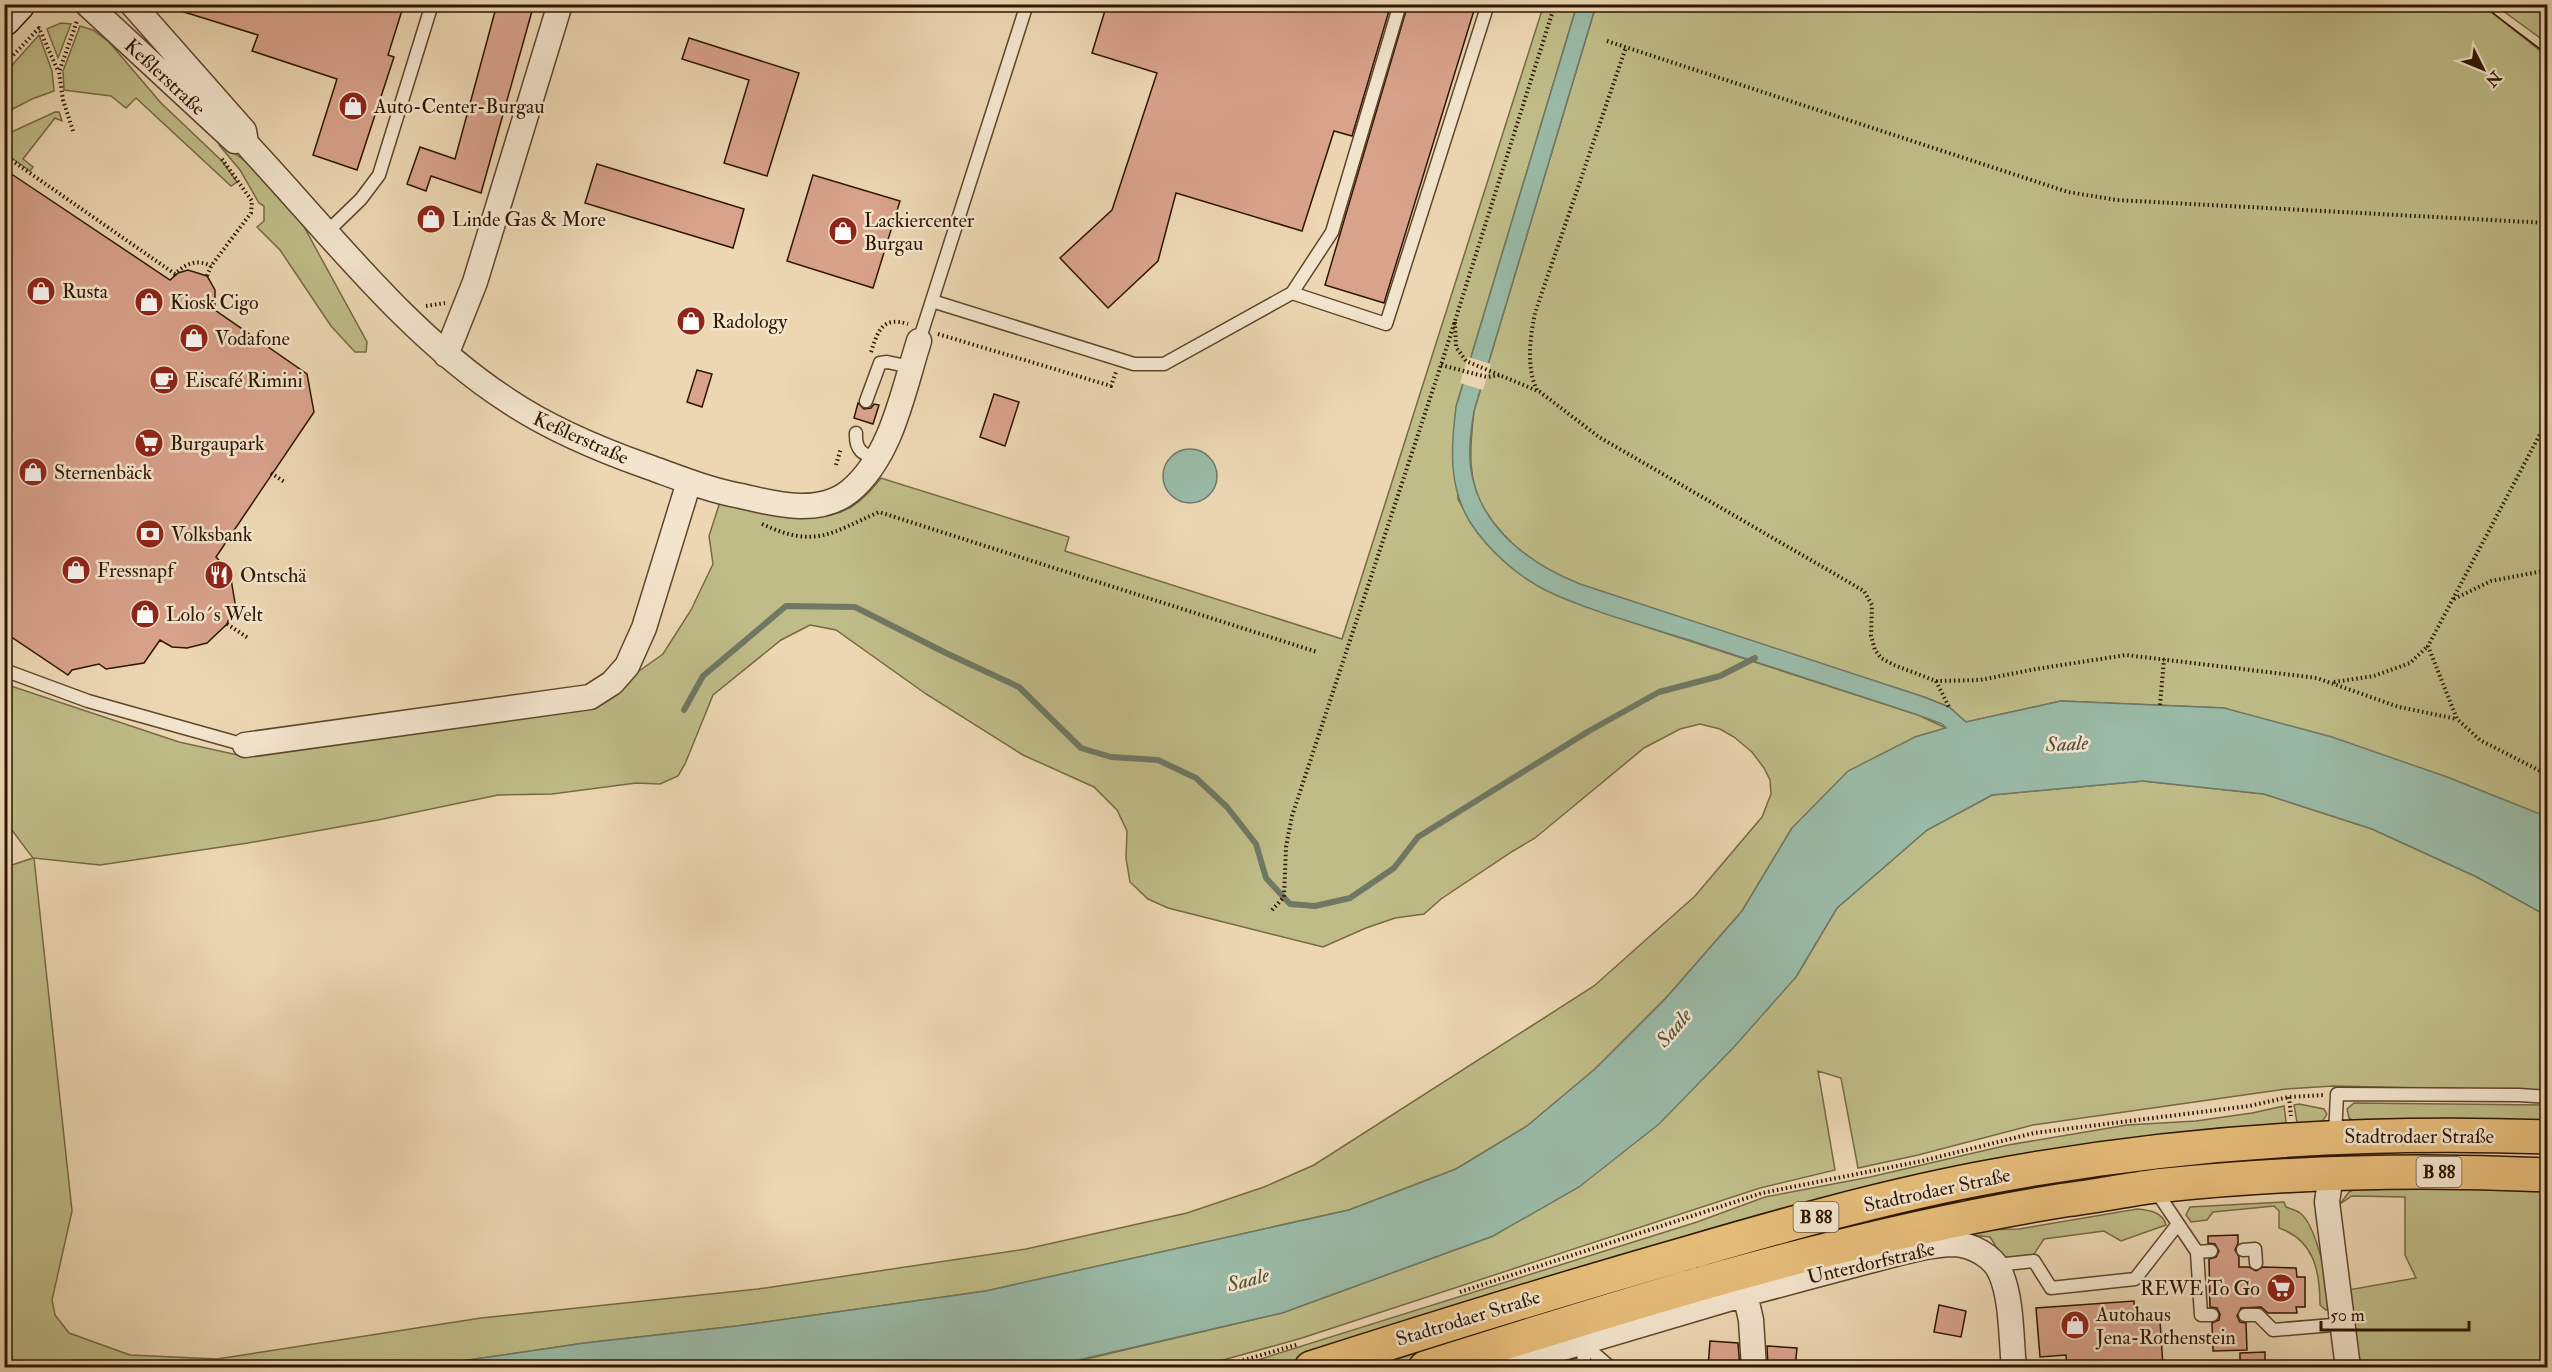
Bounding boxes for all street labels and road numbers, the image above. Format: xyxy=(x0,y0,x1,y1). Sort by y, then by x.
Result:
street label: Keßlerstraße xyxy=(119,33,211,121)
street label: Keßlerstraße xyxy=(529,406,633,470)
street label: Stadtrodaer Straße xyxy=(2344,1124,2494,1149)
road number: B 88 xyxy=(2416,1157,2462,1187)
street label: Stadtrodaer Straße xyxy=(1861,1162,2013,1218)
road number: B 88 xyxy=(1794,1202,1838,1232)
street label: Unterdorfstraße xyxy=(1805,1236,1937,1290)
street label: Stadtrodaer Straße xyxy=(1393,1284,1543,1352)

